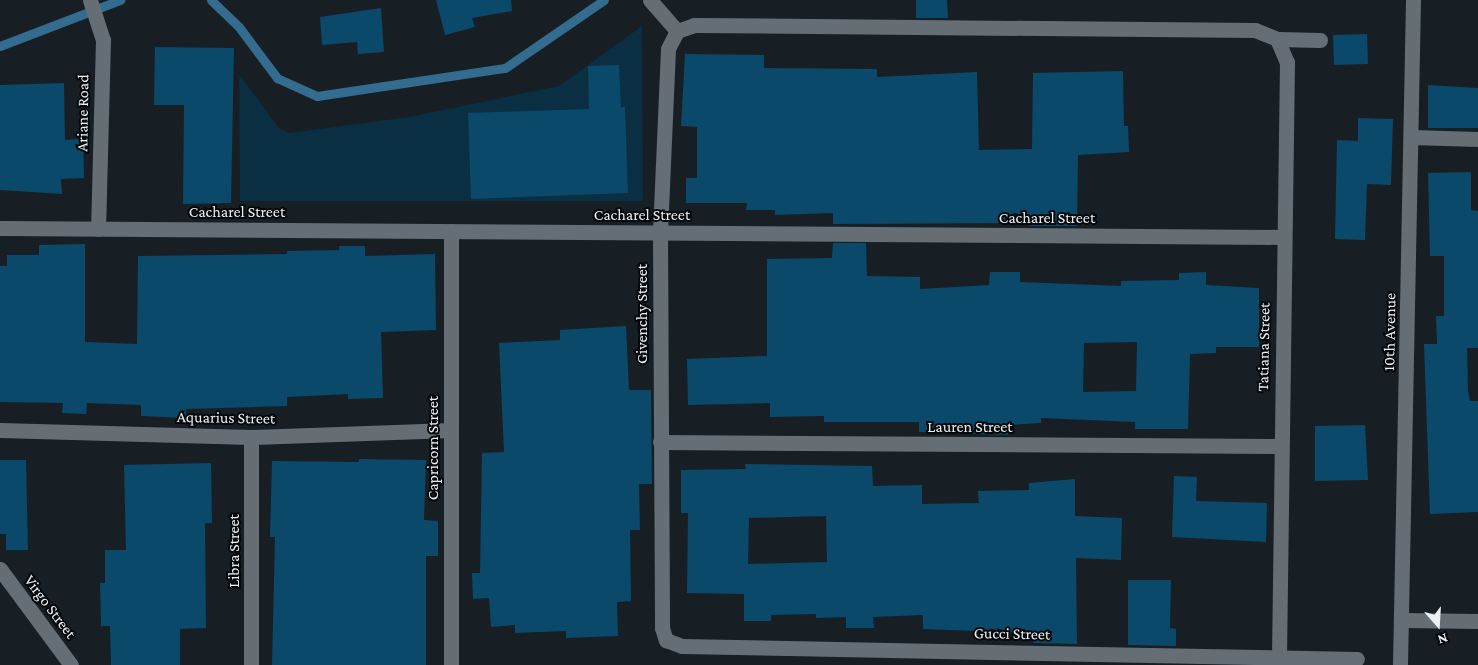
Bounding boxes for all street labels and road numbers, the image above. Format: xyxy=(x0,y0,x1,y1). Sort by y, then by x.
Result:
street label: Ariane Road xyxy=(73,74,93,152)
street label: Cacharel Street xyxy=(189,202,285,222)
street label: Cacharel Street xyxy=(594,205,690,225)
street label: Cacharel Street xyxy=(999,208,1095,228)
street label: Givenchy Street xyxy=(632,264,652,364)
street label: 10th Avenue xyxy=(1380,293,1400,371)
street label: Tatiana Street xyxy=(1254,302,1274,392)
street label: Capricorn Street xyxy=(423,396,443,500)
street label: Aquarius Street xyxy=(177,408,275,428)
street label: Lauren Street xyxy=(927,417,1013,437)
street label: Libra Street xyxy=(224,514,244,588)
street label: Virgo Street xyxy=(20,571,80,643)
street label: Gucci Street xyxy=(974,624,1050,644)

